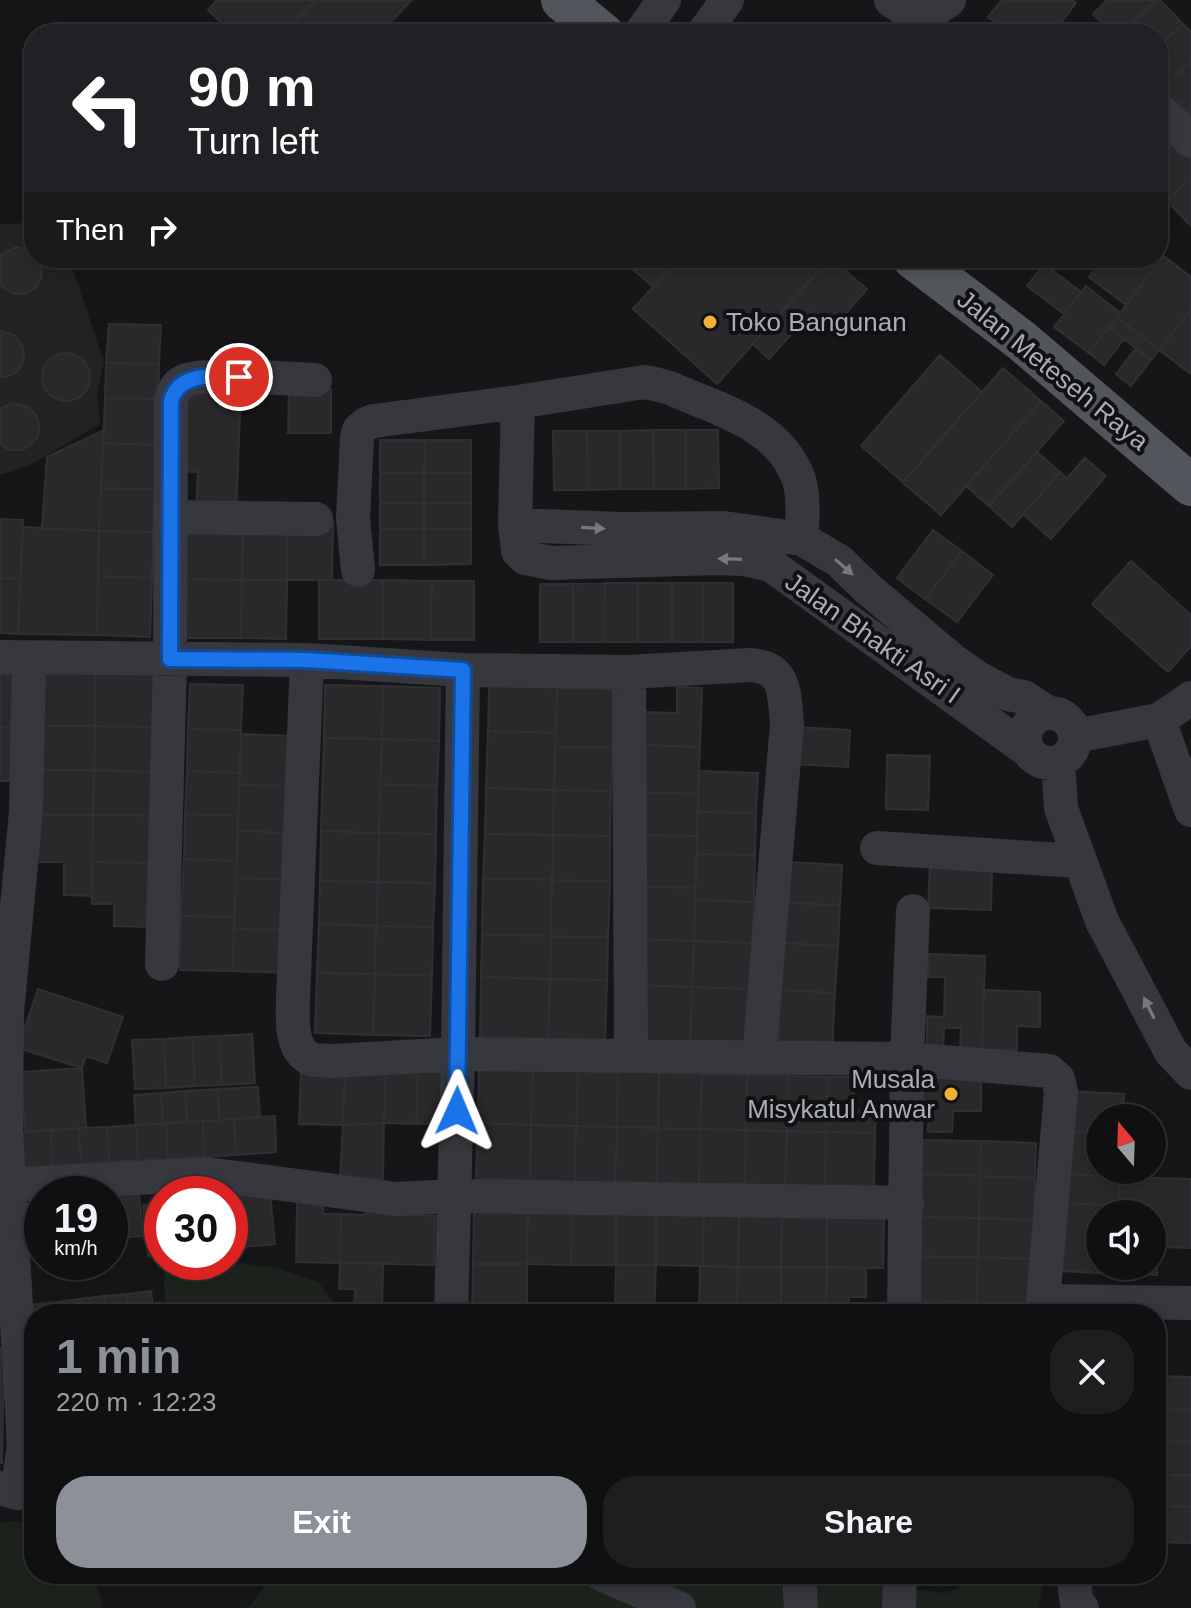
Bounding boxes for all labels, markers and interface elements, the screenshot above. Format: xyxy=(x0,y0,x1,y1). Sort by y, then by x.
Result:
text: 90 m xyxy=(188,55,316,118)
icon: left xyxy=(56,56,160,160)
text: Turn left xyxy=(188,121,319,162)
icon: right xyxy=(140,208,184,252)
text: Then xyxy=(56,213,124,246)
street label: Jalan Meteseh Raya xyxy=(951,284,1155,457)
place label: Toko Bangunan xyxy=(726,307,907,337)
marker: Toko Bangunan xyxy=(701,313,719,331)
pin xyxy=(205,343,273,411)
icon: arrive xyxy=(217,355,261,399)
one-way arrow xyxy=(581,522,606,535)
one-way arrow xyxy=(717,552,742,565)
one-way arrow xyxy=(833,558,853,575)
street label: Jalan Bhakti Asri I xyxy=(780,566,966,710)
one-way arrow xyxy=(1143,997,1156,1020)
place label: Musala Misykatul Anwar xyxy=(747,1064,936,1124)
position arrow xyxy=(415,1069,499,1153)
marker: Musala Misykatul Anwar xyxy=(942,1085,960,1103)
north arrow xyxy=(1086,1104,1166,1184)
map controls xyxy=(1086,1104,1166,1280)
speed limit sign: 30 xyxy=(144,1176,248,1280)
text: 19 xyxy=(54,1196,98,1240)
button: sound xyxy=(1086,1200,1166,1280)
text: km/h xyxy=(54,1237,98,1259)
text: 1 min xyxy=(56,1330,181,1383)
button: close xyxy=(1050,1330,1134,1414)
text: 220 m · 12:23 xyxy=(56,1387,216,1417)
button: Exit xyxy=(56,1476,587,1568)
button: Share xyxy=(603,1476,1134,1568)

